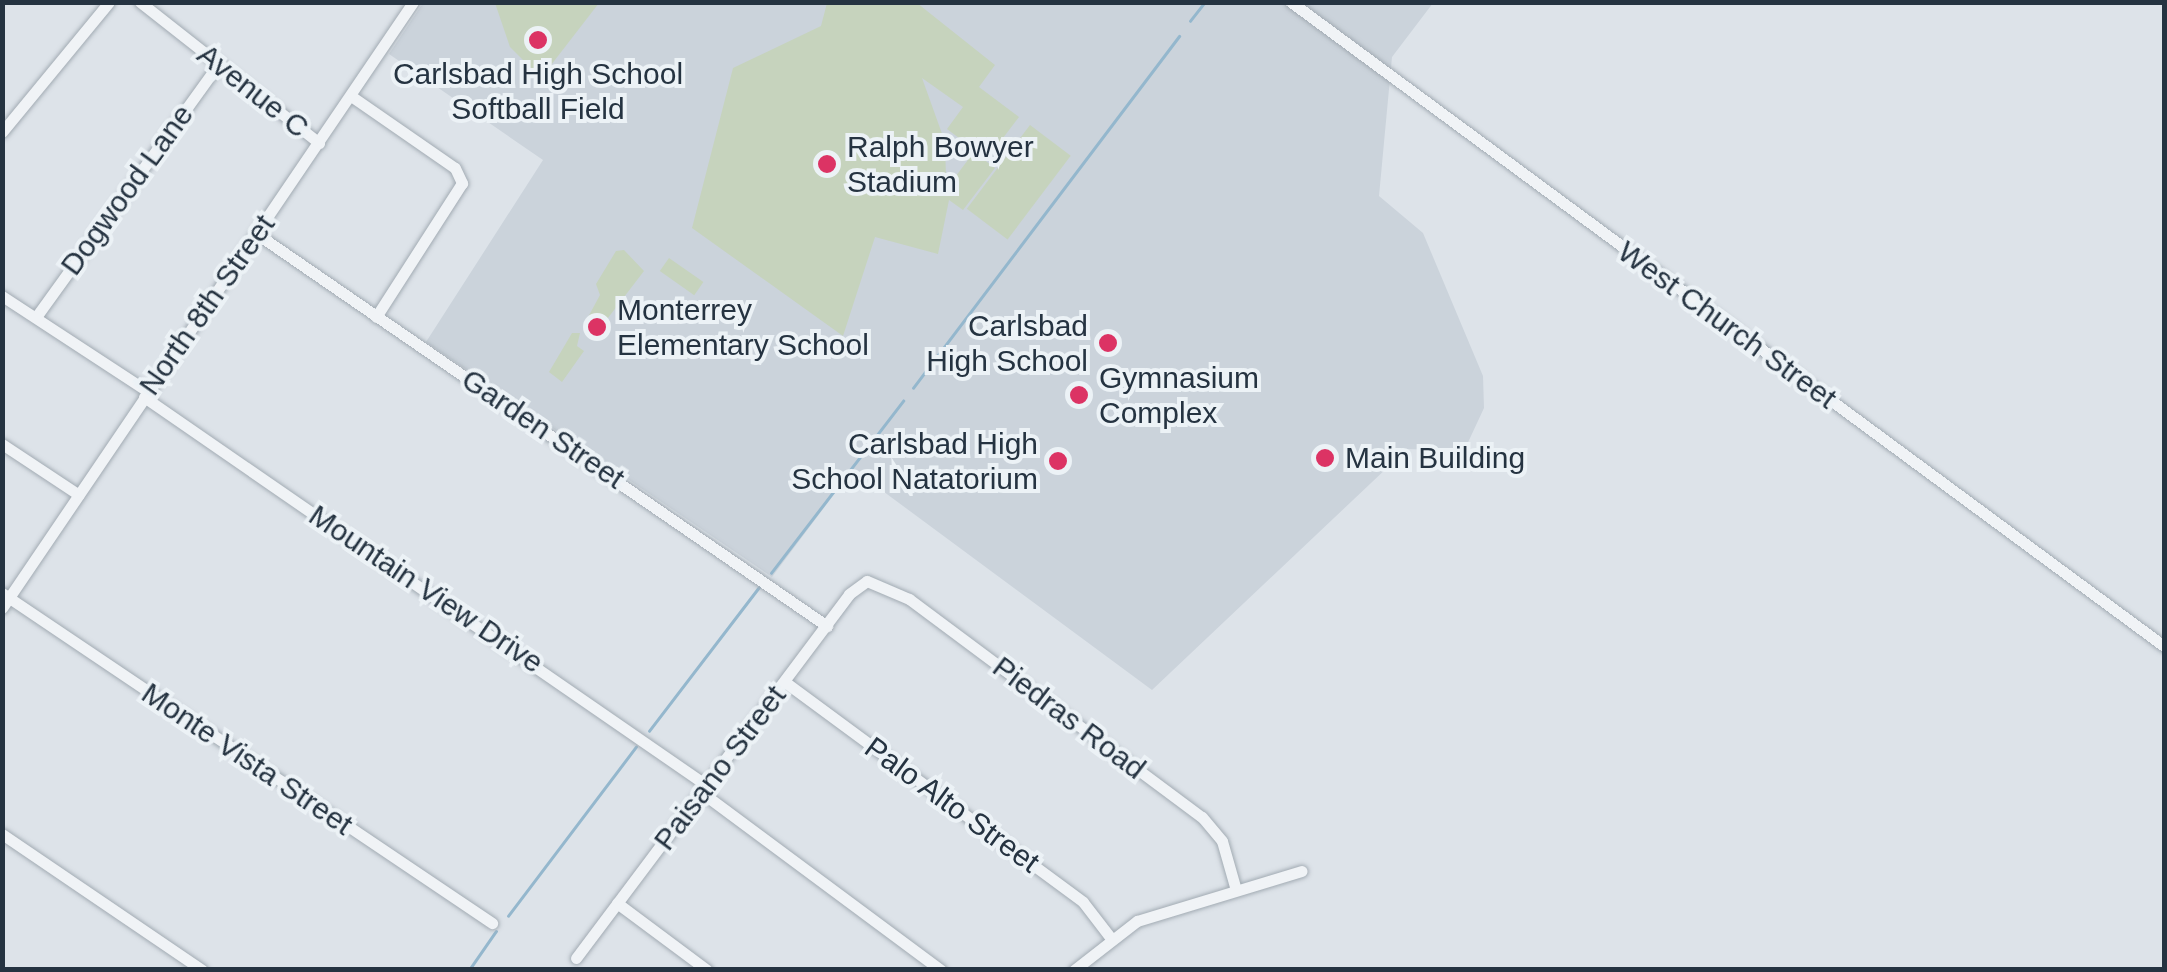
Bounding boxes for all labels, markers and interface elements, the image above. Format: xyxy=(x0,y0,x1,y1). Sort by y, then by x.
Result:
marker: Carlsbad High School Softball Field xyxy=(527,29,549,51)
street label: Avenue C xyxy=(190,36,316,146)
place label: Carlsbad High School Softball Field xyxy=(393,56,683,126)
street label: Dogwood Lane xyxy=(53,98,201,282)
place label: Ralph Bowyer Stadium xyxy=(847,129,1034,200)
marker: Ralph Bowyer Stadium xyxy=(816,153,838,175)
street label: North 8th Street xyxy=(132,208,282,402)
street label: West Church Street xyxy=(1611,234,1843,416)
place label: Monterrey Elementary School xyxy=(617,292,869,362)
place label: Carlsbad High School xyxy=(926,308,1088,378)
marker: Monterrey Elementary School xyxy=(586,316,608,338)
marker: Carlsbad High School xyxy=(1097,332,1119,354)
place label: Gymnasium Complex xyxy=(1099,360,1259,430)
street label: Garden Street xyxy=(455,361,631,497)
marker: Gymnasium Complex xyxy=(1068,384,1090,406)
place label: Carlsbad High School Natatorium xyxy=(791,426,1038,496)
place label: Main Building xyxy=(1345,440,1525,476)
marker: Main Building xyxy=(1314,447,1336,469)
marker: Carlsbad High School Natatorium xyxy=(1047,450,1069,472)
street label: Mountain View Drive xyxy=(302,497,550,681)
street label: Piedras Road xyxy=(986,649,1152,787)
street label: Monte Vista Street xyxy=(135,675,359,843)
street label: Paisano Street xyxy=(646,679,794,857)
street label: Palo Alto Street xyxy=(857,729,1047,881)

